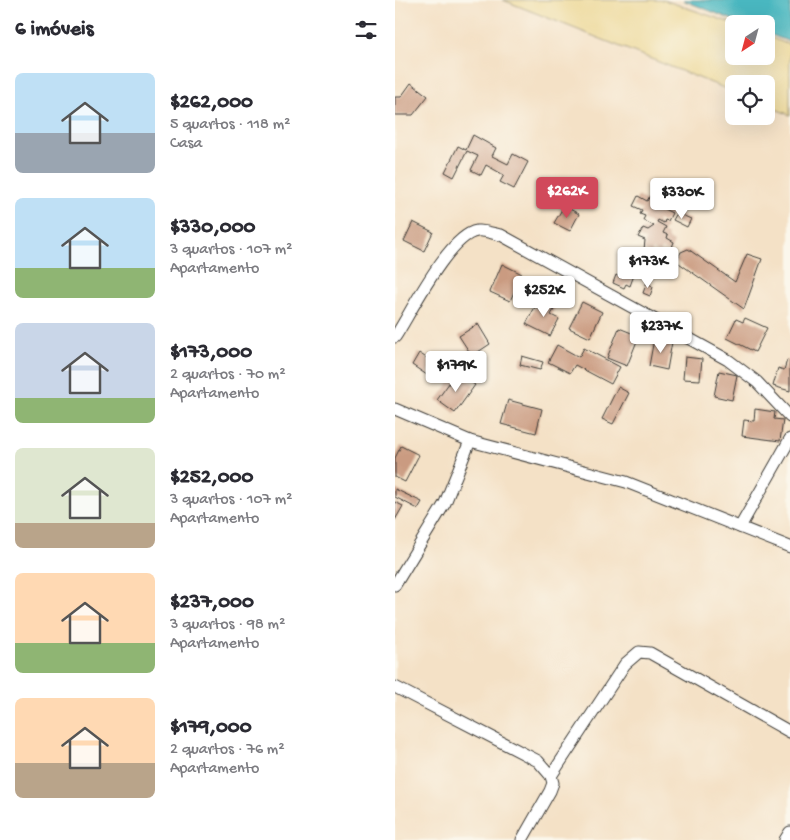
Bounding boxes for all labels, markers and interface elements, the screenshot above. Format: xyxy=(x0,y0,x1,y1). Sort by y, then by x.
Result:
north arrow xyxy=(725,15,775,65)
map controls xyxy=(725,15,775,125)
icon: filters xyxy=(352,16,380,44)
text: 6 imóveis xyxy=(15,18,93,43)
button: locate xyxy=(725,75,775,125)
text: $262,000 xyxy=(170,91,253,116)
icon: home xyxy=(55,93,115,153)
text: 5 quartos · 118 m² xyxy=(170,116,290,135)
text: Casa xyxy=(170,135,202,154)
pin: $262K xyxy=(532,176,602,219)
pin: $330K xyxy=(647,178,717,220)
text: $262K xyxy=(547,183,587,202)
text: $330K xyxy=(661,184,703,203)
text: $330,000 xyxy=(170,216,256,241)
icon: home xyxy=(55,218,115,278)
text: 3 quartos · 107 m² xyxy=(170,241,292,260)
pin: $173K xyxy=(613,246,683,289)
text: $173K xyxy=(628,253,668,272)
text: Apartamento xyxy=(170,260,259,279)
pin: $252K xyxy=(509,276,579,318)
text: $252K xyxy=(524,282,564,301)
pin: $237K xyxy=(626,312,696,354)
text: $237K xyxy=(641,318,681,337)
text: $173,000 xyxy=(170,341,252,366)
icon: home xyxy=(55,343,115,403)
pin: $179K xyxy=(421,350,491,393)
text: $179K xyxy=(437,357,475,376)
text: 2 quartos · 70 m² xyxy=(170,366,285,385)
text: Apartamento xyxy=(170,385,259,404)
text: $252,000 xyxy=(170,466,253,491)
icon: home xyxy=(55,468,115,528)
text: 3 quartos · 107 m² xyxy=(170,491,292,510)
text: Apartamento xyxy=(170,510,259,529)
text: $237,000 xyxy=(170,591,254,616)
icon: home xyxy=(55,593,115,653)
text: 3 quartos · 98 m² xyxy=(170,616,285,635)
text: Apartamento xyxy=(170,635,259,654)
text: $179,000 xyxy=(170,716,252,741)
icon: home xyxy=(55,718,115,778)
text: 2 quartos · 76 m² xyxy=(170,741,285,760)
text: Apartamento xyxy=(170,760,259,779)

